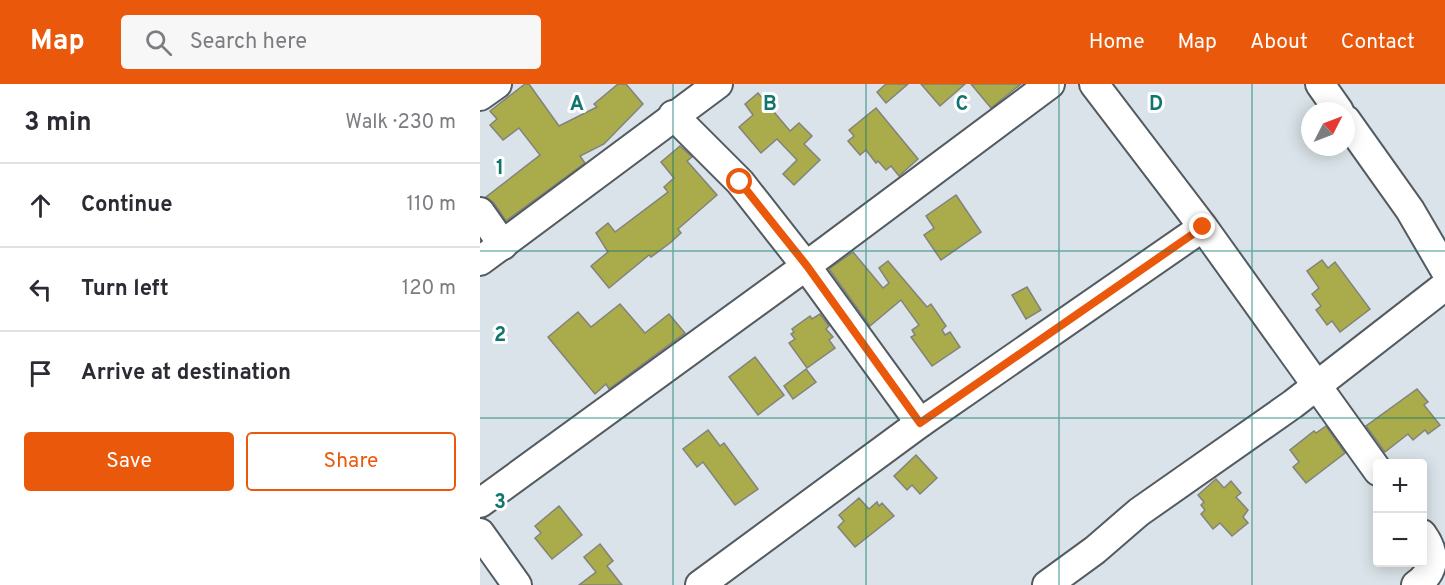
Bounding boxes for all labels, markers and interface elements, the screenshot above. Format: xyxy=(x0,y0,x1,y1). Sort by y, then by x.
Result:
search box xyxy=(121,15,541,69)
text: Map xyxy=(30,24,85,60)
icon: search xyxy=(142,26,175,59)
text: Search here xyxy=(190,29,307,56)
text: Home xyxy=(1089,29,1145,56)
text: Map xyxy=(1178,29,1217,56)
text: About xyxy=(1250,29,1308,56)
text: Contact xyxy=(1341,29,1415,56)
text: A xyxy=(570,92,584,118)
text: B xyxy=(763,92,777,118)
text: C xyxy=(956,92,968,118)
text: D xyxy=(1149,92,1163,118)
north arrow xyxy=(1301,102,1355,156)
text: 3 min xyxy=(24,107,92,140)
text: Walk · 230 m xyxy=(345,110,456,136)
text: 1 xyxy=(496,156,504,182)
route start xyxy=(726,168,752,194)
icon: ahead xyxy=(24,189,57,222)
text: Continue xyxy=(81,192,172,219)
text: 110 m xyxy=(407,192,456,218)
route end xyxy=(1189,213,1215,239)
icon: left xyxy=(24,273,57,306)
text: Turn left xyxy=(81,276,169,303)
text: 120 m xyxy=(402,276,456,302)
text: 2 xyxy=(494,323,506,349)
icon: arrive xyxy=(24,357,57,390)
text: Arrive at destination xyxy=(81,360,291,387)
button: Save xyxy=(24,432,234,491)
button: Share xyxy=(246,432,456,491)
map controls xyxy=(1373,459,1427,567)
button: + xyxy=(1373,459,1427,513)
text: 3 xyxy=(494,490,506,516)
button: − xyxy=(1373,513,1427,567)

